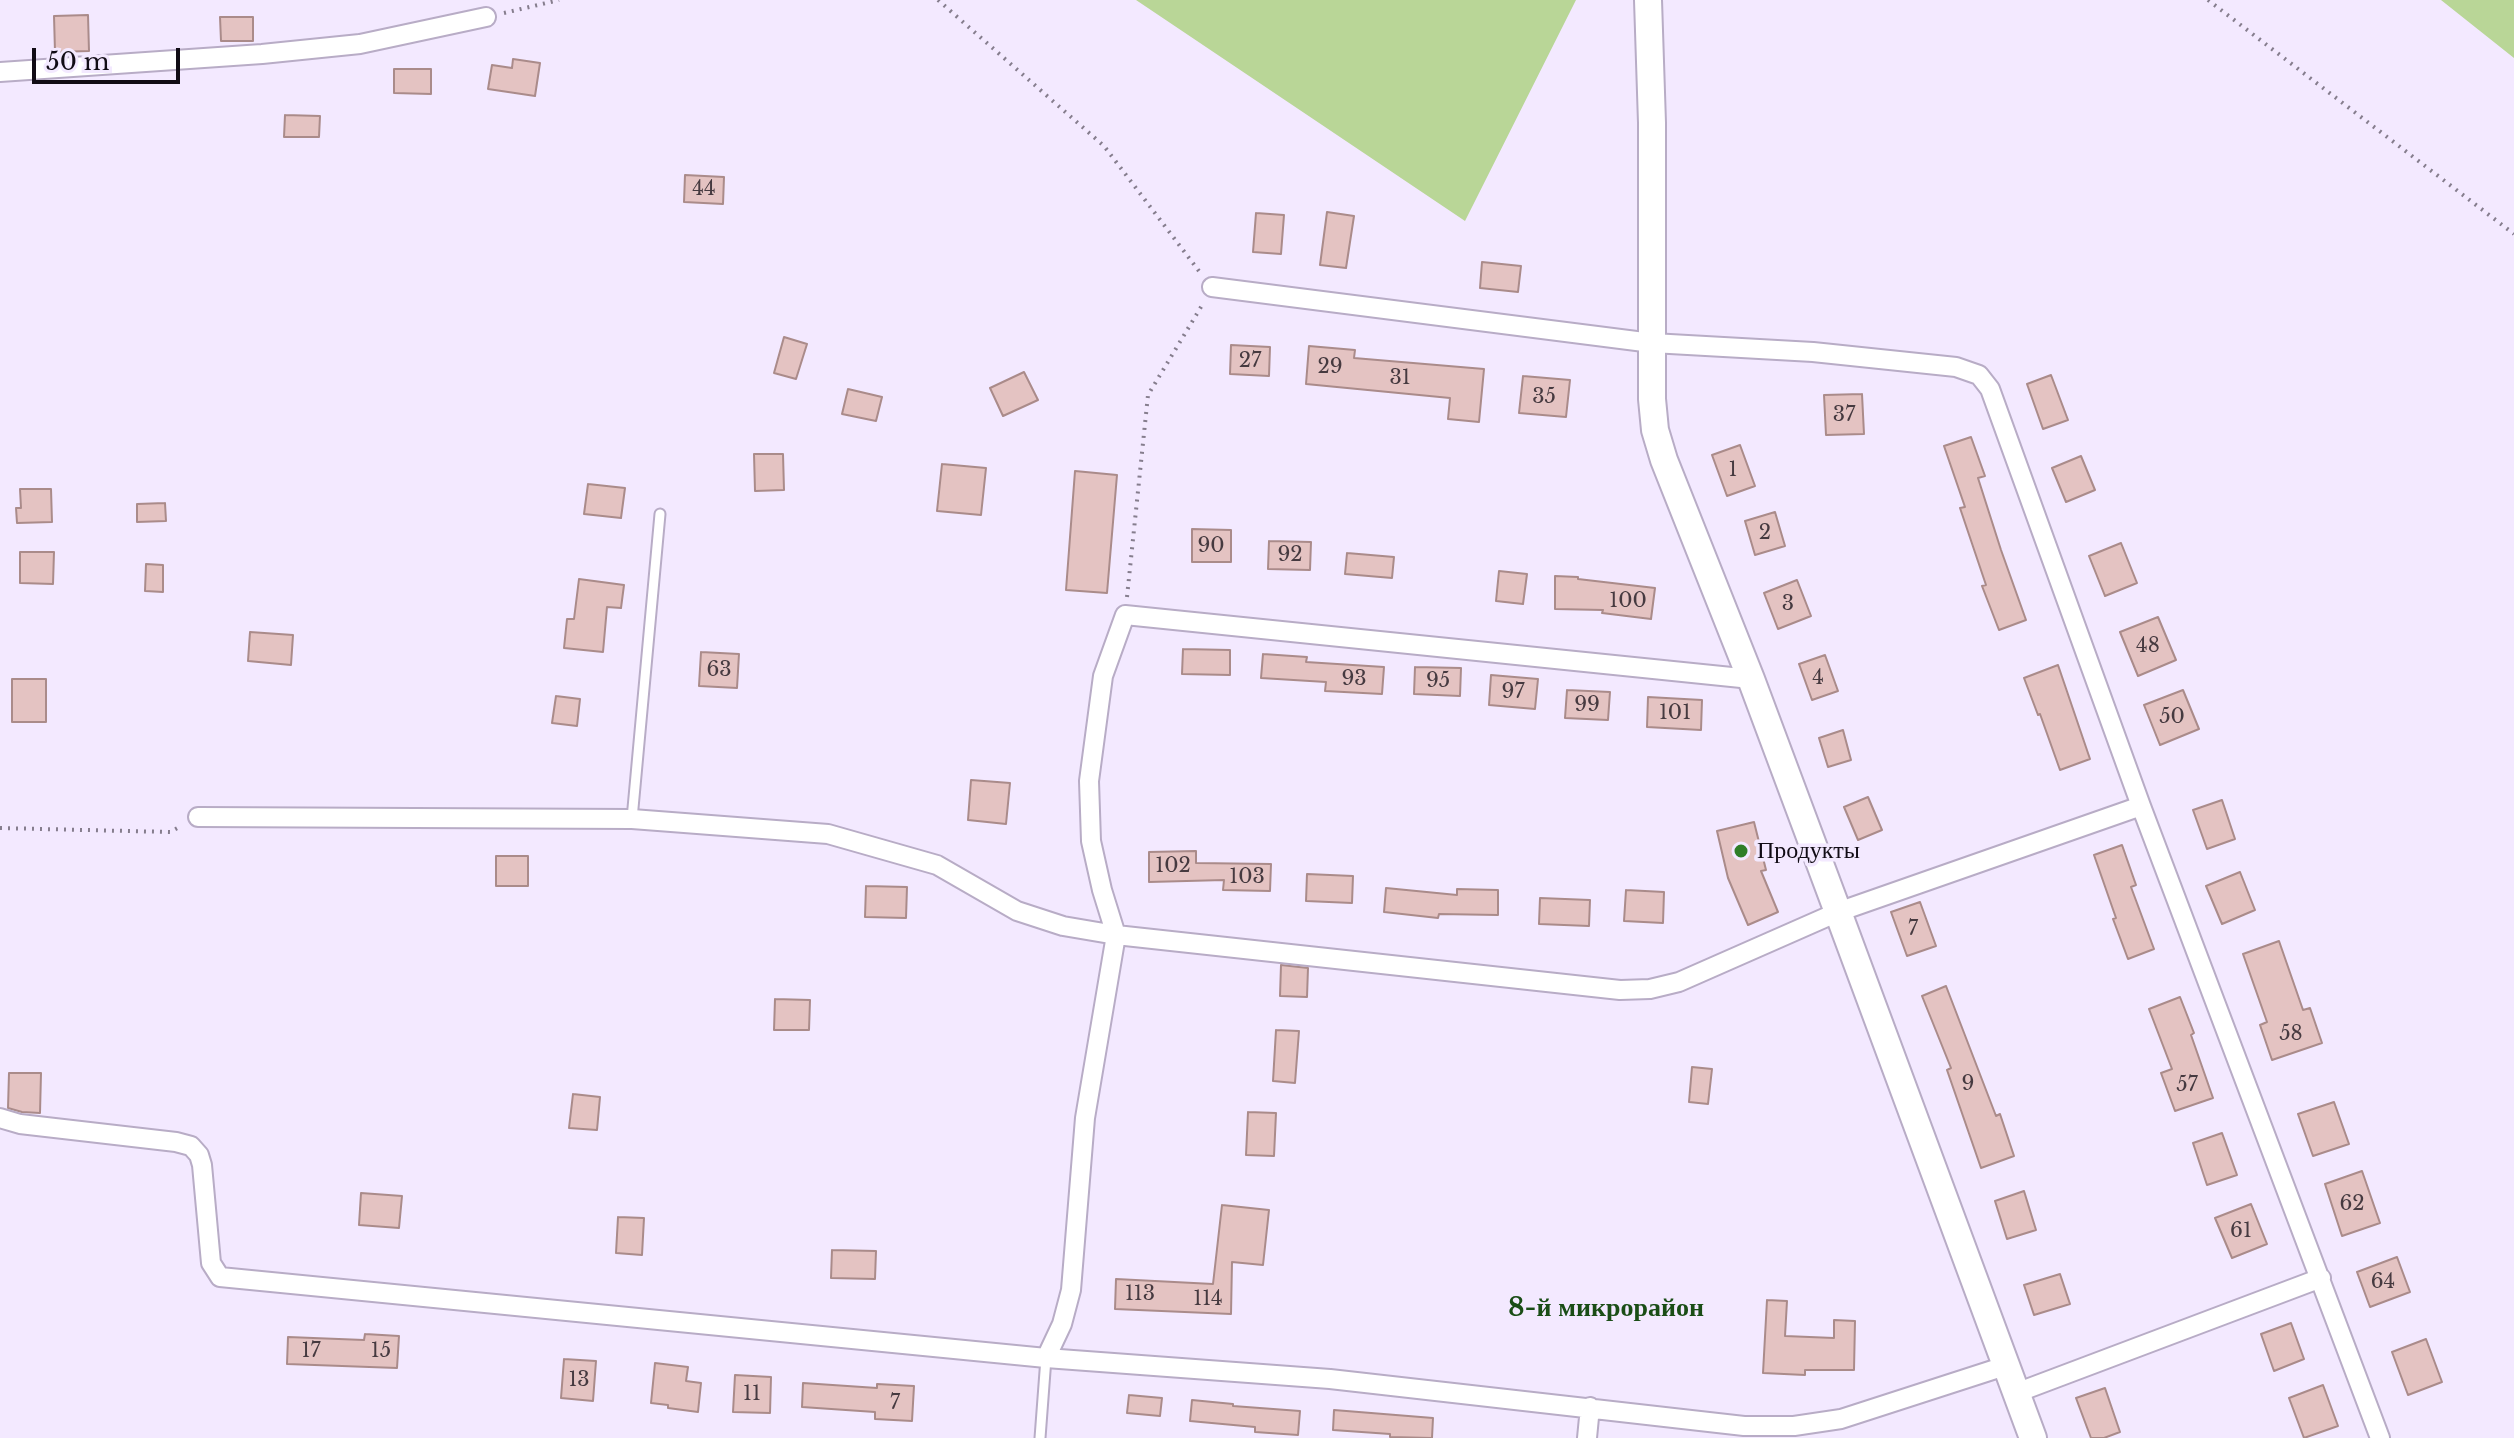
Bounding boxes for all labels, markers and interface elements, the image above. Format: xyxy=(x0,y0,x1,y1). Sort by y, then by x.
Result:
scale bar xyxy=(36,32,184,82)
text: 50 m xyxy=(46,47,109,76)
house number: 44 xyxy=(692,177,716,201)
house number: 27 xyxy=(1239,349,1261,373)
house number: 29 xyxy=(1317,355,1343,379)
house number: 31 xyxy=(1389,366,1411,390)
house number: 35 xyxy=(1532,385,1556,409)
house number: 37 xyxy=(1833,403,1855,427)
house number: 1 xyxy=(1729,458,1737,482)
house number: 2 xyxy=(1759,521,1771,545)
house number: 90 xyxy=(1197,534,1225,558)
house number: 92 xyxy=(1277,543,1303,567)
house number: 100 xyxy=(1609,589,1647,613)
house number: 3 xyxy=(1782,592,1794,616)
house number: 48 xyxy=(2136,634,2160,658)
house number: 63 xyxy=(706,658,732,682)
house number: 4 xyxy=(1812,666,1824,690)
house number: 93 xyxy=(1341,667,1367,691)
house number: 95 xyxy=(1426,669,1450,693)
house number: 97 xyxy=(1502,680,1524,704)
house number: 99 xyxy=(1574,693,1600,717)
house number: 101 xyxy=(1659,701,1691,725)
house number: 50 xyxy=(2159,705,2185,729)
place label: Продукты xyxy=(1757,837,1860,865)
marker: Продукты xyxy=(1732,842,1750,860)
house number: 102 xyxy=(1155,854,1191,878)
house number: 103 xyxy=(1229,865,1265,889)
house number: 7 xyxy=(1908,917,1918,941)
house number: 58 xyxy=(2279,1022,2303,1046)
house number: 9 xyxy=(1962,1072,1974,1096)
house number: 57 xyxy=(2176,1073,2198,1097)
house number: 62 xyxy=(2339,1192,2365,1216)
house number: 61 xyxy=(2230,1219,2252,1243)
house number: 64 xyxy=(2371,1270,2395,1294)
house number: 113 xyxy=(1125,1282,1155,1306)
house number: 114 xyxy=(1193,1287,1223,1311)
district label: 8-й микрорайон xyxy=(1508,1293,1704,1325)
house number: 17 xyxy=(302,1339,320,1363)
house number: 15 xyxy=(371,1339,391,1363)
house number: 13 xyxy=(568,1368,590,1392)
house number: 11 xyxy=(743,1382,761,1406)
house number: 7 xyxy=(890,1391,900,1415)

